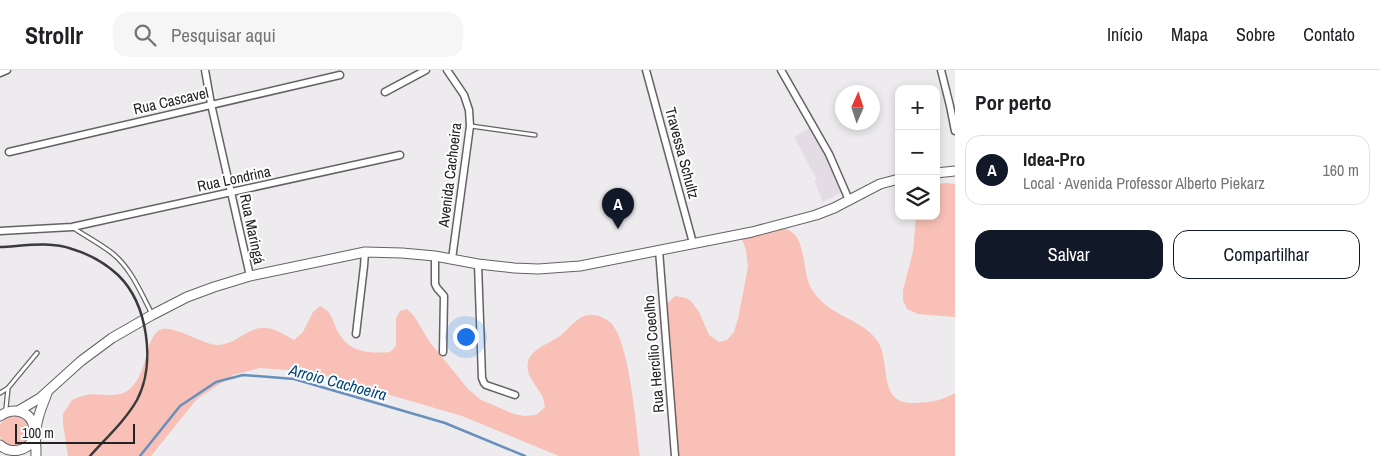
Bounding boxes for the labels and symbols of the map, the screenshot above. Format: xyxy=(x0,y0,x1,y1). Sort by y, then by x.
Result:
street label: Rua Cascavel xyxy=(131,82,211,119)
north arrow xyxy=(835,85,880,130)
street label: Travessa Schultz xyxy=(660,105,705,201)
street label: Avenida Cachoeira xyxy=(433,121,466,229)
street label: Rua Londrina xyxy=(195,160,273,197)
pin: A xyxy=(602,188,634,229)
street label: Rua Maringá xyxy=(235,192,270,266)
street label: Rua Hercílio Coeolho xyxy=(638,294,669,414)
your location xyxy=(453,324,479,350)
water label: Arroio Cachoeira xyxy=(286,358,389,406)
scale bar xyxy=(15,421,135,444)

